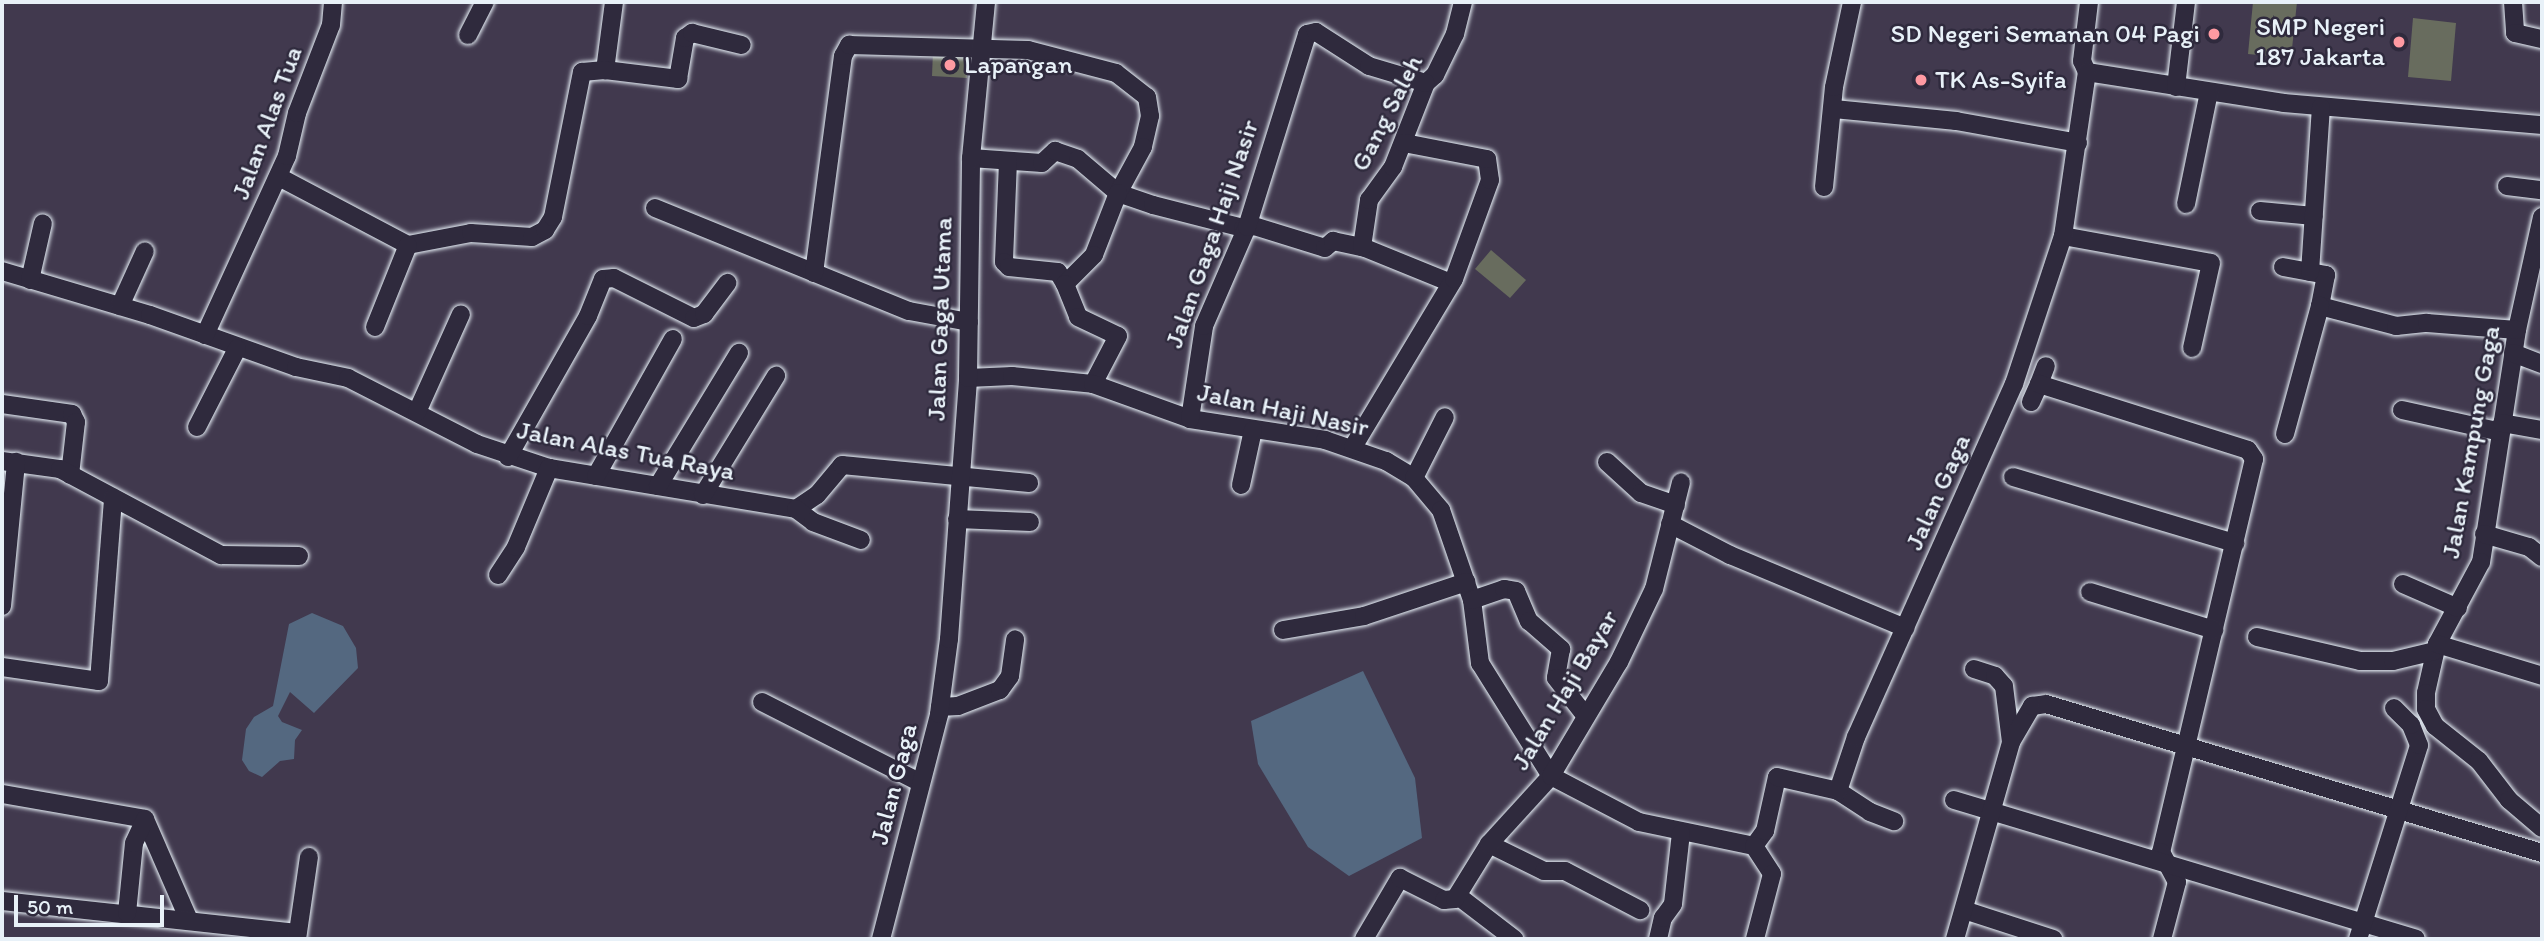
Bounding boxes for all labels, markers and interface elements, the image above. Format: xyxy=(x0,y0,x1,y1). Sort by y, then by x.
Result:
place label: SMP Negeri 187 Jakarta xyxy=(2255,11,2385,72)
place label: SD Negeri Semanan 04 Pagi xyxy=(1891,18,2200,50)
marker: SD Negeri Semanan 04 Pagi xyxy=(2206,26,2222,42)
marker: SMP Negeri 187 Jakarta xyxy=(2391,34,2407,50)
street label: Jalan Alas Tua xyxy=(225,42,309,204)
place label: Lapangan xyxy=(964,49,1073,81)
street label: Gang Saleh xyxy=(1344,50,1430,176)
marker: Lapangan xyxy=(942,57,958,73)
place label: TK As-Syifa xyxy=(1935,64,2066,96)
marker: TK As-Syifa xyxy=(1913,72,1929,88)
street label: Jalan Gaga Haji Nasir xyxy=(1158,116,1266,352)
street label: Jalan Gaga Utama xyxy=(921,217,959,421)
street label: Jalan Kampung Gaga xyxy=(2435,323,2507,561)
street label: Jalan Haji Nasir xyxy=(1194,377,1372,443)
street label: Jalan Alas Tua Raya xyxy=(515,415,737,487)
street label: Jalan Gaga xyxy=(1899,429,1977,555)
street label: Jalan Haji Bayar xyxy=(1505,604,1625,776)
street label: Jalan Gaga xyxy=(864,720,924,848)
scale bar xyxy=(18,881,168,925)
text: 50 m xyxy=(27,894,73,919)

